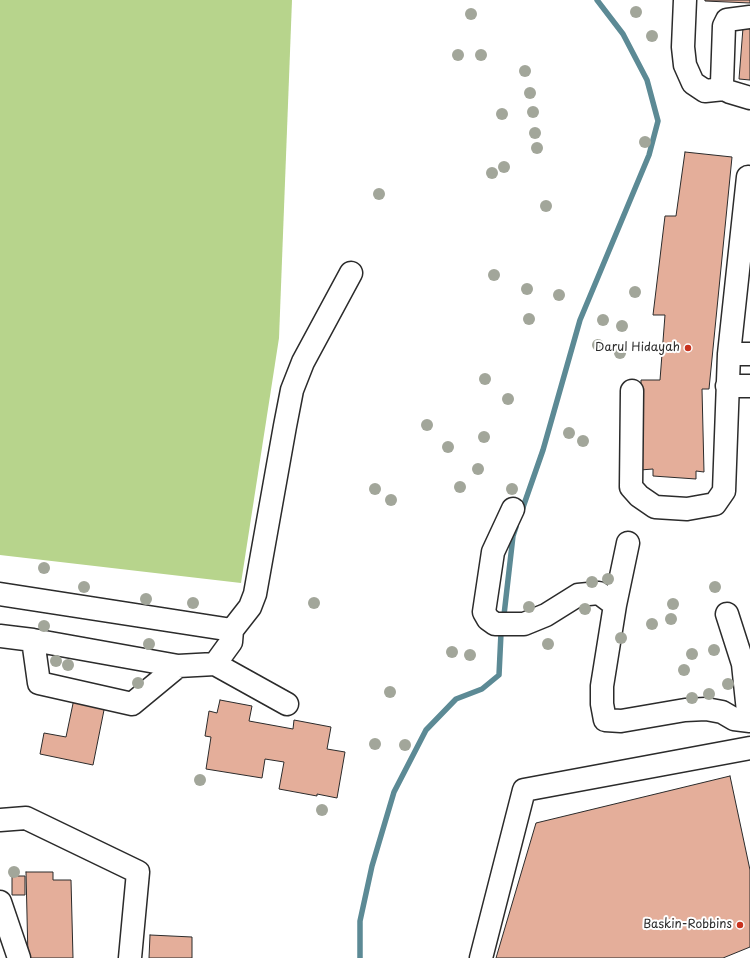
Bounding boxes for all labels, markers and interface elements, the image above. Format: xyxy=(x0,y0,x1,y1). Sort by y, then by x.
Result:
place label: Darul Hidayah xyxy=(595,341,680,355)
marker: Darul Hidayah xyxy=(683,343,693,353)
place label: Baskin-Robbins xyxy=(643,918,732,932)
marker: Baskin-Robbins xyxy=(735,920,745,930)

